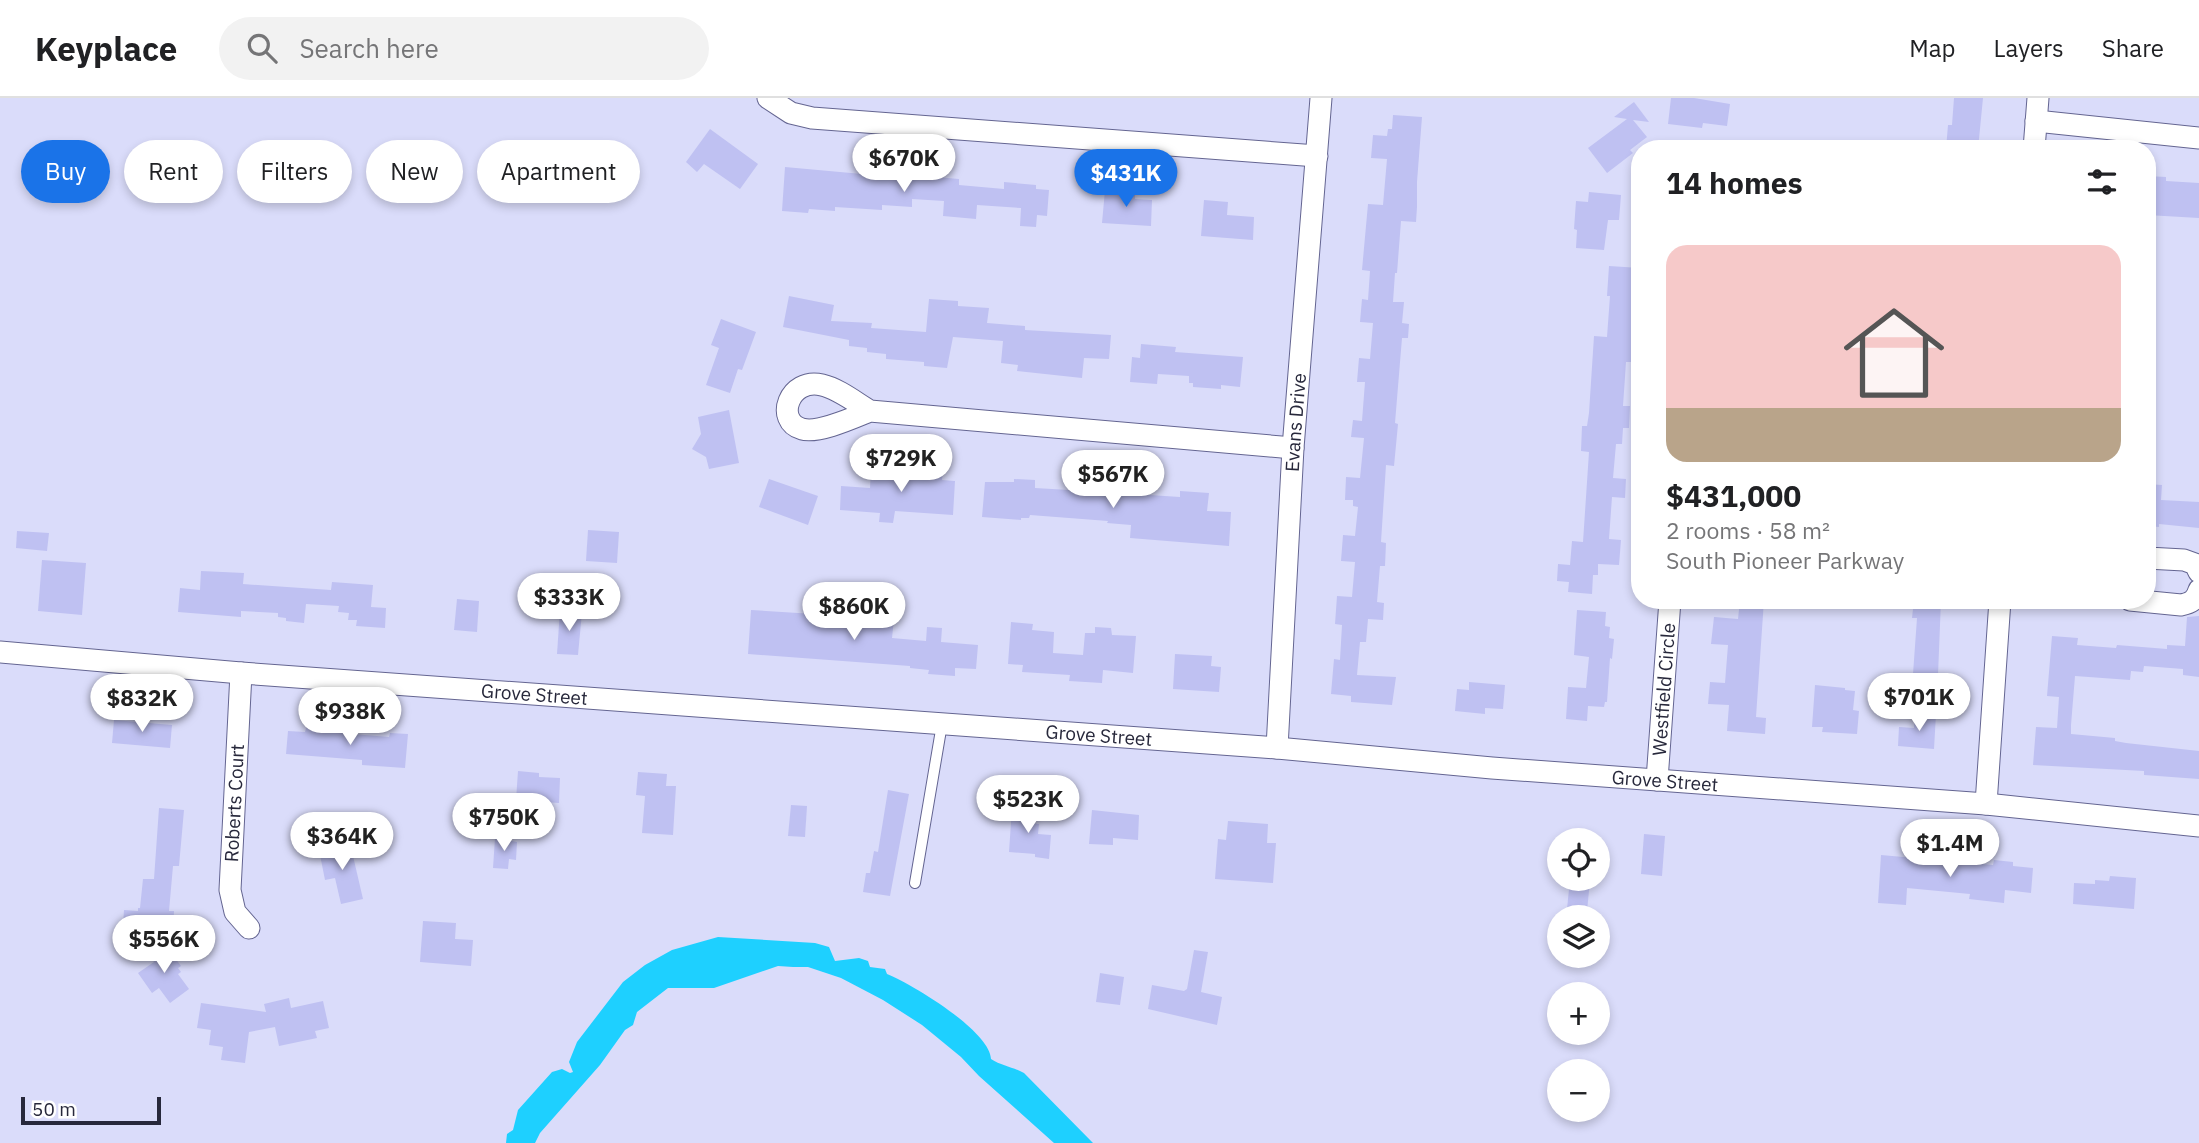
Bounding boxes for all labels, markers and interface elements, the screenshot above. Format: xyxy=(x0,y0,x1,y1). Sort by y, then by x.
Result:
search box xyxy=(219,17,709,80)
text: Keyplace xyxy=(35,27,177,70)
icon: search xyxy=(243,29,281,67)
text: Search here xyxy=(299,31,439,65)
text: Map xyxy=(1909,32,1956,64)
text: Layers xyxy=(1994,32,2064,64)
text: Share xyxy=(2102,32,2164,64)
pin: $670K xyxy=(855,134,953,194)
chip: Buy xyxy=(21,140,110,203)
chip: Rent xyxy=(124,140,223,203)
chip: Filters xyxy=(237,140,352,203)
chip: New xyxy=(366,140,463,203)
chip: Apartment xyxy=(477,140,640,203)
text: $670K xyxy=(868,142,940,172)
pin: $431K xyxy=(1077,150,1175,209)
text: $431K xyxy=(1090,157,1162,187)
text: 14 homes xyxy=(1666,163,1803,202)
icon: filters xyxy=(2083,163,2121,201)
icon: home xyxy=(1831,290,1957,416)
street label: Evans Drive xyxy=(1280,372,1311,473)
pin: $729K xyxy=(852,434,950,494)
text: $729K xyxy=(865,442,937,472)
pin: $567K xyxy=(1064,450,1162,510)
text: $567K xyxy=(1077,458,1149,488)
text: $431,000 xyxy=(1666,476,1801,515)
text: 2 rooms · 58 m² xyxy=(1666,515,1830,545)
text: South Pioneer Parkway xyxy=(1666,545,1904,575)
pin: $333K xyxy=(520,574,618,633)
text: $333K xyxy=(533,581,605,611)
pin: $860K xyxy=(805,582,903,642)
text: $860K xyxy=(818,590,890,620)
street label: Westfield Circle xyxy=(1647,622,1680,757)
pin: $832K xyxy=(93,674,191,734)
pin: $701K xyxy=(1870,674,1968,733)
street label: Grove Street xyxy=(480,678,588,710)
text: $701K xyxy=(1883,681,1955,711)
text: $832K xyxy=(106,682,178,712)
pin: $938K xyxy=(301,688,399,747)
text: $938K xyxy=(314,695,386,725)
street label: Grove Street xyxy=(1045,719,1153,751)
street label: Roberts Court xyxy=(219,743,249,863)
street label: Grove Street xyxy=(1611,765,1719,796)
pin: $523K xyxy=(979,776,1077,835)
text: $523K xyxy=(992,783,1064,813)
pin: $750K xyxy=(455,794,553,853)
text: $750K xyxy=(468,801,540,831)
pin: $364K xyxy=(293,812,391,872)
text: $364K xyxy=(306,820,378,850)
pin: $1.4M xyxy=(1901,820,1999,879)
text: $1.4M xyxy=(1916,827,1984,857)
map controls xyxy=(1547,828,1610,1122)
button: locate xyxy=(1547,828,1610,891)
button: layers xyxy=(1547,905,1610,968)
pin: $556K xyxy=(115,916,213,975)
text: $556K xyxy=(128,923,200,953)
button: + xyxy=(1547,982,1610,1045)
button: − xyxy=(1547,1059,1610,1122)
scale bar xyxy=(21,1094,161,1126)
text: 50 m xyxy=(32,1097,76,1121)

